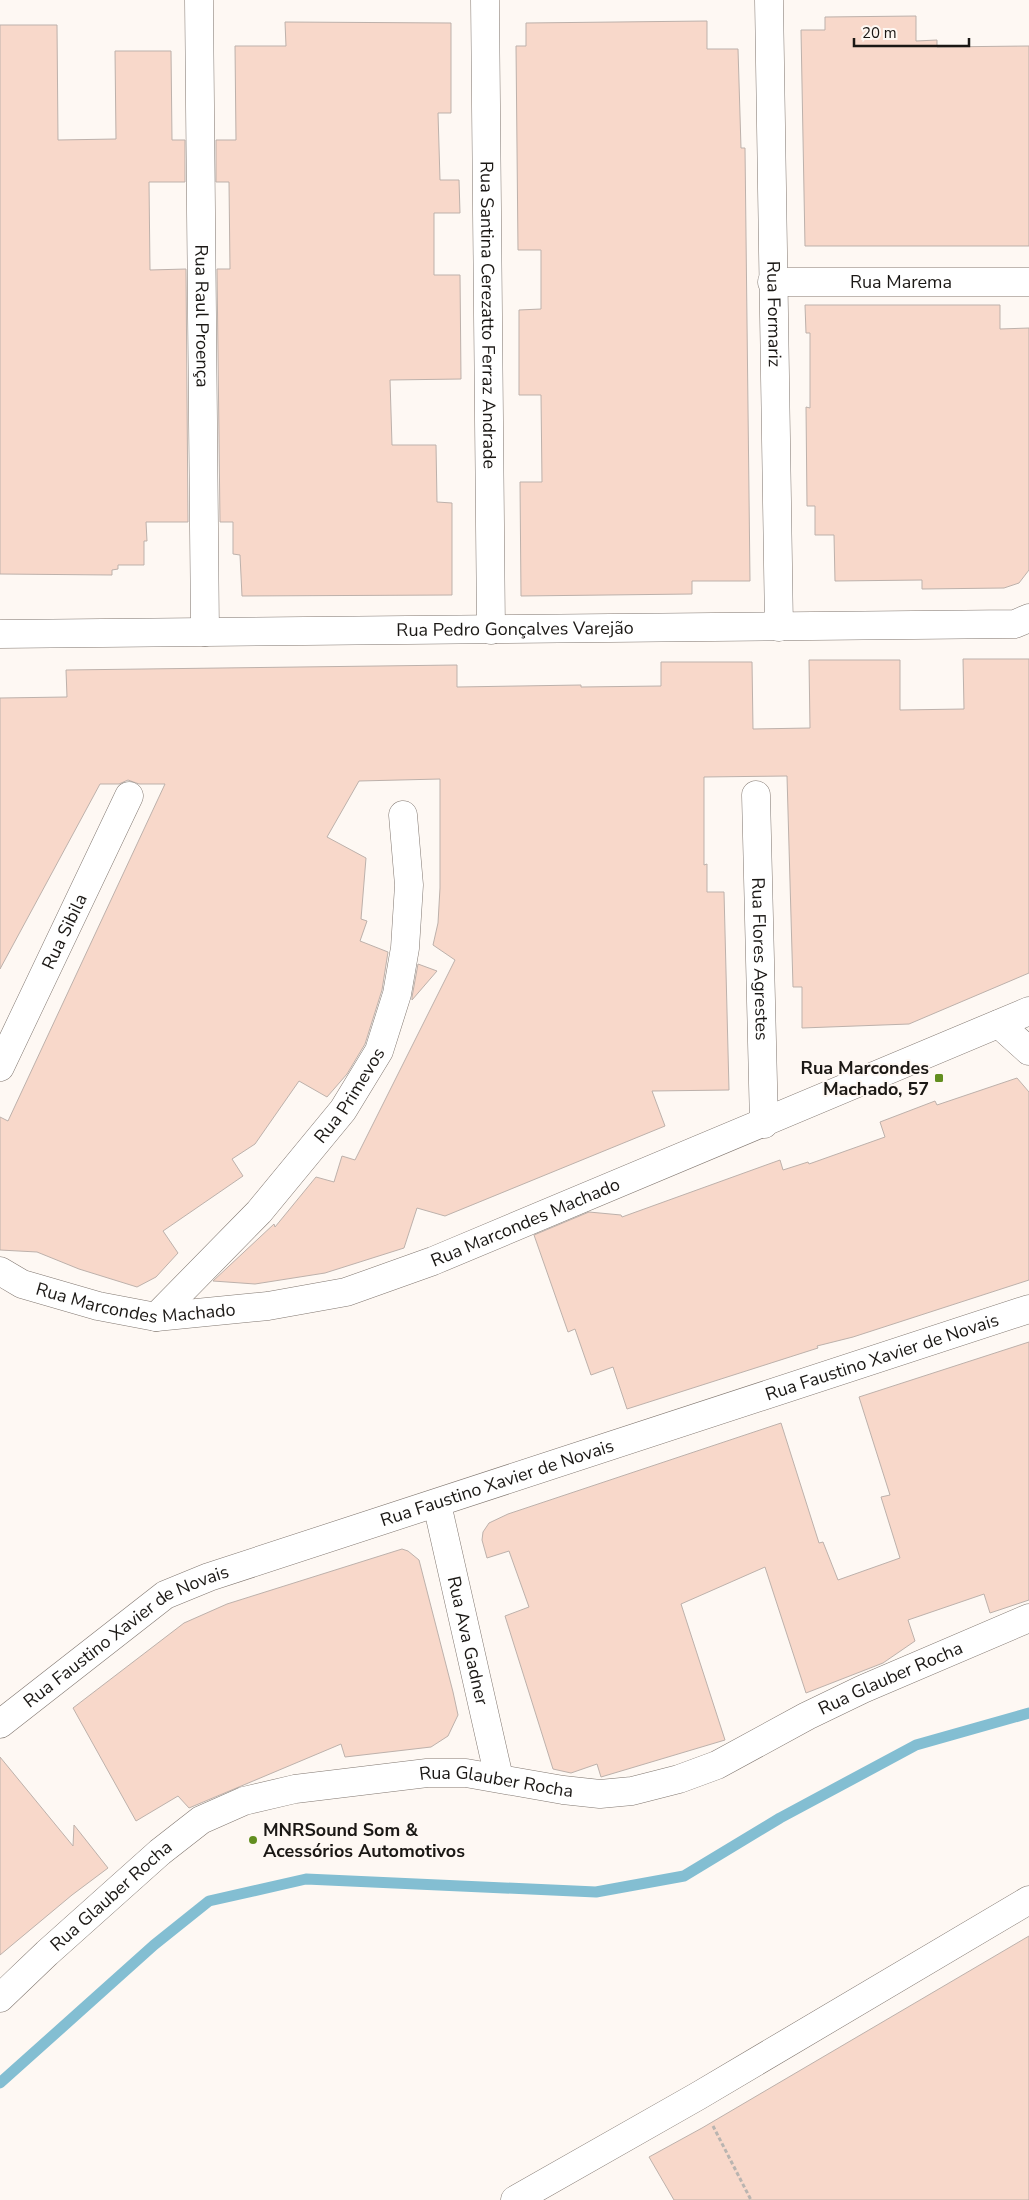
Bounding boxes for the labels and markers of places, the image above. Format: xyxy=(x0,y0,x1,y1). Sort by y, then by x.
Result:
place label: Rua Marcondes Machado, 57 xyxy=(801,1056,929,1101)
marker: Rua Marcondes Machado, 57 xyxy=(933,1072,945,1084)
place label: MNRSound Som & Acessórios Automotivos xyxy=(263,1818,465,1863)
marker: MNRSound Som & Acessórios Automotivos xyxy=(247,1834,259,1846)

